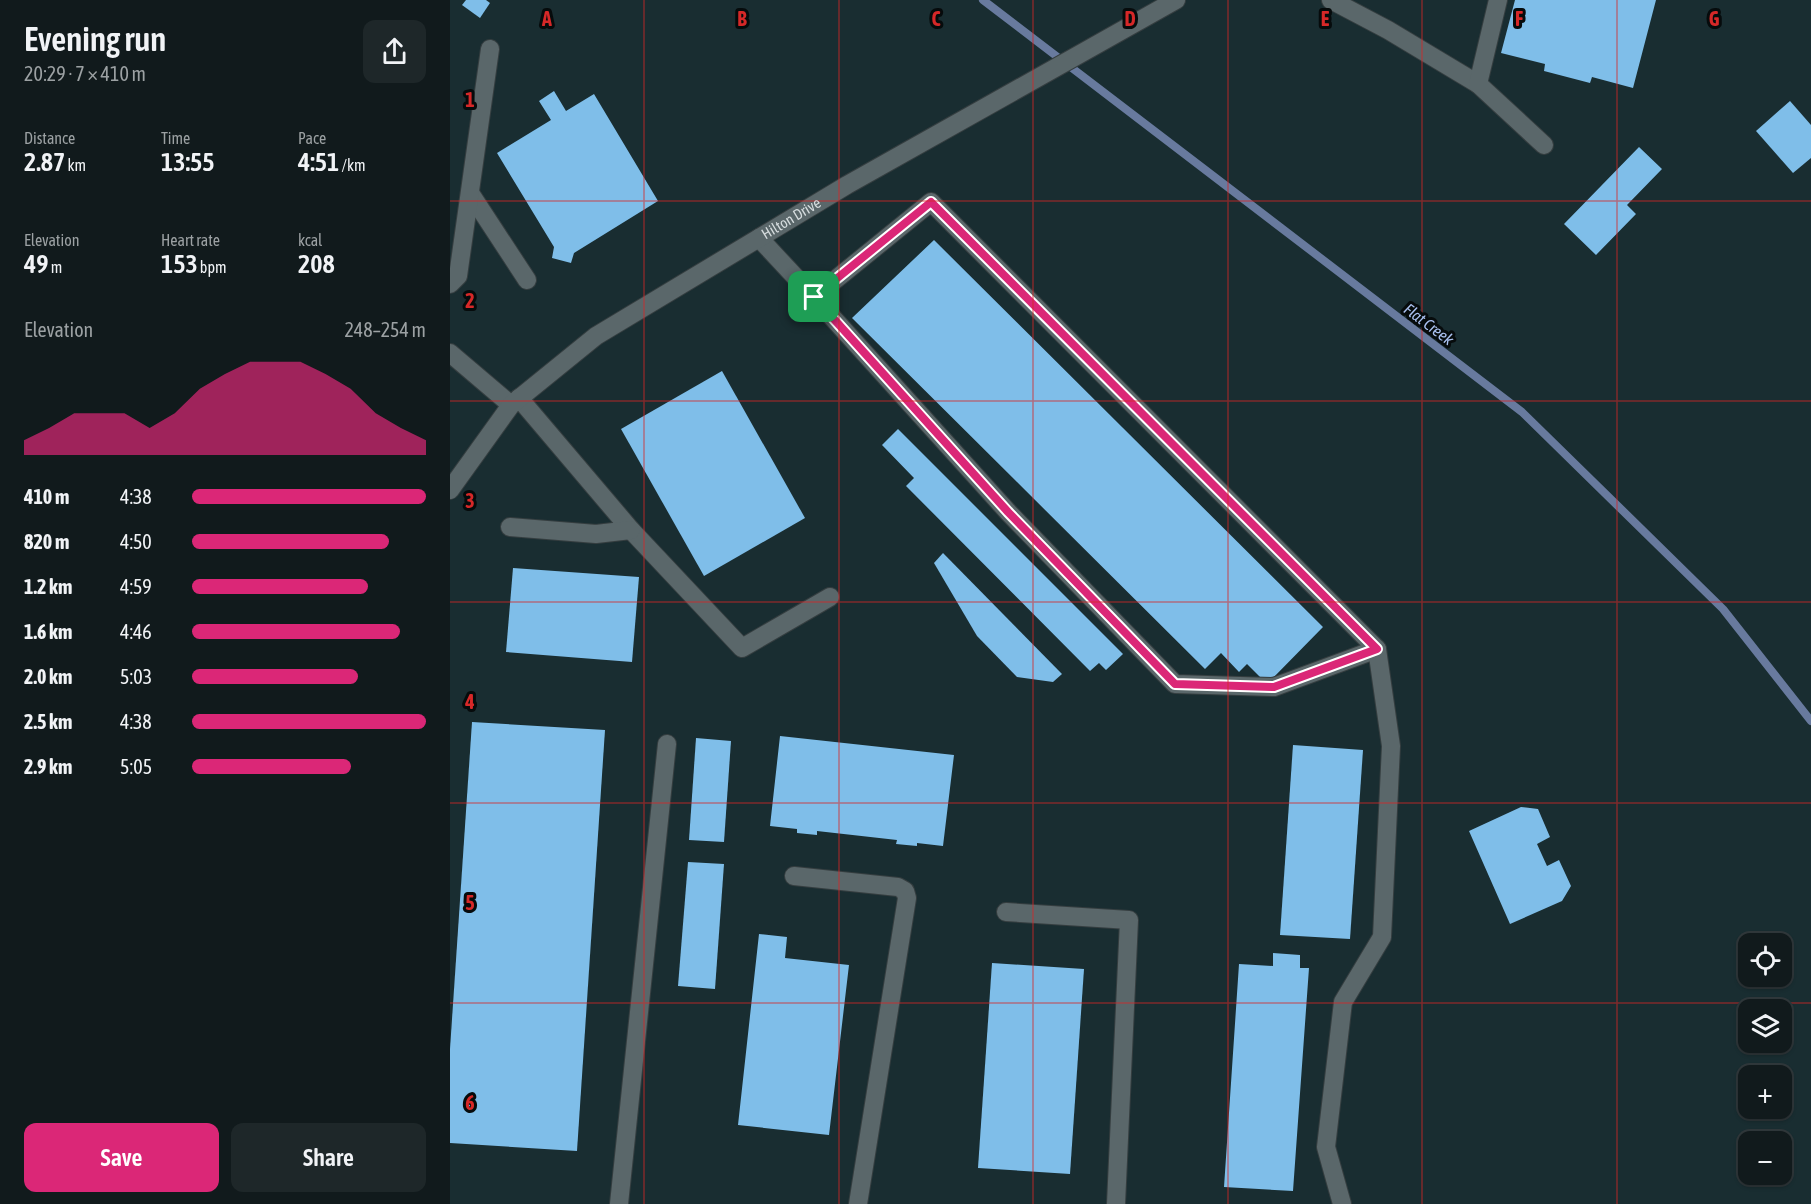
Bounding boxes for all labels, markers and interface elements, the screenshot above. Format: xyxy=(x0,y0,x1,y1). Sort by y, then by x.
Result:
text: A xyxy=(541,7,552,30)
text: B xyxy=(737,7,747,30)
text: C xyxy=(932,7,941,30)
text: D xyxy=(1124,7,1136,30)
text: E xyxy=(1321,7,1330,30)
text: F xyxy=(1515,7,1523,30)
text: G xyxy=(1709,7,1720,30)
text: Evening run xyxy=(24,20,166,58)
button: share xyxy=(363,20,426,83)
text: 20:29 · 7 × 410 m xyxy=(24,62,146,85)
text: 1 xyxy=(465,88,475,111)
text: Distance xyxy=(24,129,75,147)
text: Time xyxy=(161,129,190,147)
text: Pace xyxy=(298,129,326,147)
text: 2.87 xyxy=(24,147,65,177)
text: 13:55 xyxy=(161,147,215,177)
text: 4:51 xyxy=(298,147,339,177)
text: km xyxy=(65,156,86,174)
text: /km xyxy=(339,156,365,174)
street label: Hilton Drive xyxy=(758,194,824,242)
text: Elevation xyxy=(24,231,79,249)
text: Heart rate xyxy=(161,231,220,249)
text: kcal xyxy=(298,231,322,249)
text: 49 xyxy=(24,249,48,279)
text: 153 xyxy=(161,249,198,279)
text: 208 xyxy=(298,249,335,279)
text: m xyxy=(48,258,62,276)
text: bpm xyxy=(198,258,227,276)
pin xyxy=(788,271,839,322)
icon: arrive xyxy=(797,280,830,313)
text: 2 xyxy=(465,289,475,312)
water label: Flat Creek xyxy=(1401,300,1458,349)
text: Elevation xyxy=(24,318,93,341)
text: 248–254 m xyxy=(344,318,426,341)
text: 410 m xyxy=(24,485,69,508)
text: 4:38 xyxy=(120,485,152,508)
text: 3 xyxy=(465,489,475,512)
text: 820 m xyxy=(24,530,69,553)
text: 4:50 xyxy=(120,530,152,553)
text: 1.2 km xyxy=(24,575,72,598)
text: 4:59 xyxy=(120,575,152,598)
text: 1.6 km xyxy=(24,620,72,643)
text: 4:46 xyxy=(120,620,152,643)
text: 2.0 km xyxy=(24,665,72,688)
text: 5:03 xyxy=(120,665,152,688)
text: 4 xyxy=(464,690,475,713)
text: 2.5 km xyxy=(24,710,72,733)
text: 4:38 xyxy=(120,710,152,733)
text: 2.9 km xyxy=(24,755,72,778)
text: 5:05 xyxy=(120,755,152,778)
text: 5 xyxy=(465,891,475,914)
map controls xyxy=(1738,933,1792,1185)
button: locate xyxy=(1738,933,1792,987)
button: layers xyxy=(1738,999,1792,1053)
button: + xyxy=(1738,1065,1792,1119)
text: 6 xyxy=(465,1091,475,1114)
button: Save xyxy=(24,1123,219,1192)
button: Share xyxy=(231,1123,426,1192)
button: − xyxy=(1738,1131,1792,1185)

